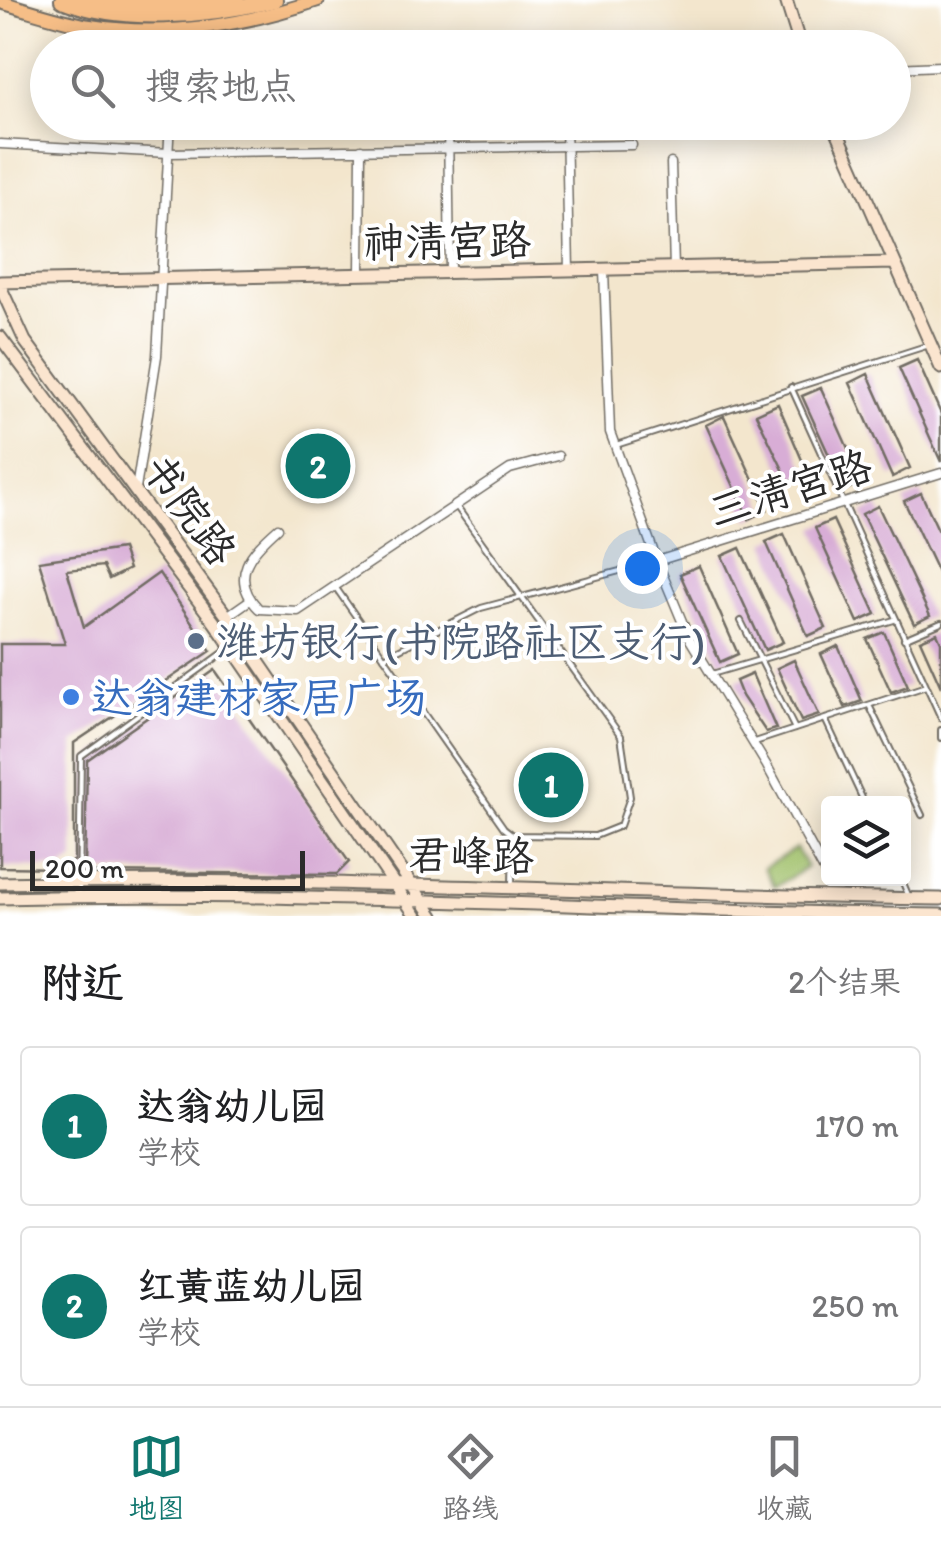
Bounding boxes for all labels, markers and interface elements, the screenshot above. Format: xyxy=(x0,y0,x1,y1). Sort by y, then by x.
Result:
search box xyxy=(30,30,911,140)
icon: search xyxy=(65,58,120,113)
text: 搜索地点 xyxy=(145,63,297,109)
street label: 神清宫路 xyxy=(363,215,531,268)
pin: 2 xyxy=(286,428,350,504)
street label: 三清宫路 xyxy=(702,440,878,537)
street label: 书院路 xyxy=(132,443,247,575)
your location xyxy=(617,543,668,594)
place label: 潍坊银行(书院路社区支行) xyxy=(216,616,705,667)
marker: 潍坊银行(书院路社区支行) xyxy=(185,630,207,652)
place label: 达翁建材家居广场 xyxy=(91,672,427,723)
marker: 达翁建材家居广场 xyxy=(60,686,82,708)
pin: 1 xyxy=(518,748,584,822)
map controls xyxy=(821,796,911,886)
button: layers xyxy=(821,796,911,886)
street label: 君峰路 xyxy=(408,829,534,882)
scale bar xyxy=(30,846,305,890)
text: 200 m xyxy=(45,851,124,885)
text: 附近 xyxy=(40,957,124,1008)
text: 2个结果 xyxy=(788,963,901,1001)
text: 达翁幼儿园 xyxy=(137,1083,327,1129)
text: 1 xyxy=(67,1107,82,1145)
text: 170 m xyxy=(814,1107,899,1145)
text: 学校 xyxy=(137,1133,201,1171)
text: 红黄蓝幼儿园 xyxy=(137,1263,365,1309)
text: 2 xyxy=(66,1287,83,1325)
text: 250 m xyxy=(812,1287,899,1325)
text: 学校 xyxy=(137,1313,201,1351)
tab: 地图 xyxy=(129,1429,185,1526)
tab: 路线 xyxy=(442,1429,498,1526)
tab: 收藏 xyxy=(756,1429,812,1526)

